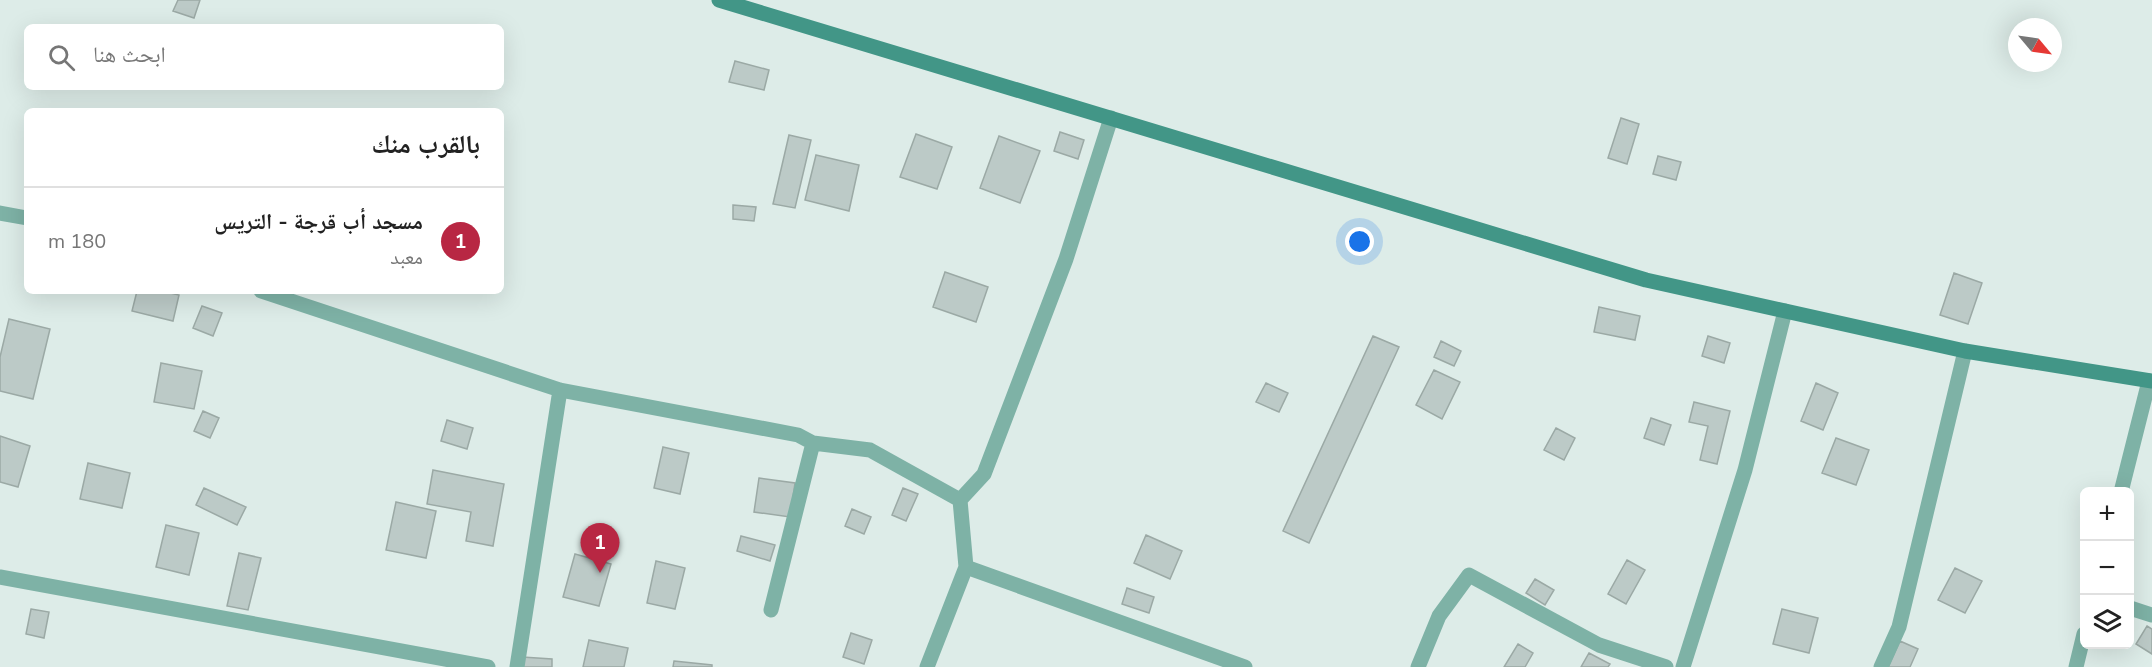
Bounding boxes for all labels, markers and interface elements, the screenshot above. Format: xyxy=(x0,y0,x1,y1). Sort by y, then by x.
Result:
north arrow xyxy=(2008,18,2062,72)
search box xyxy=(24,24,504,90)
text: ابحث هنا xyxy=(93,40,166,70)
icon: search xyxy=(45,41,78,74)
text: بالقرب منك xyxy=(372,127,480,162)
text: مسجد أب قرجة - التريس xyxy=(214,207,423,237)
your location xyxy=(1345,227,1374,256)
text: 180 m xyxy=(48,228,106,255)
text: 1 xyxy=(455,228,467,255)
text: معبد xyxy=(390,244,423,271)
map controls xyxy=(2080,487,2134,649)
button: + xyxy=(2080,487,2134,541)
pin: 1 xyxy=(580,524,620,573)
button: − xyxy=(2080,541,2134,595)
button: layers xyxy=(2080,595,2134,649)

